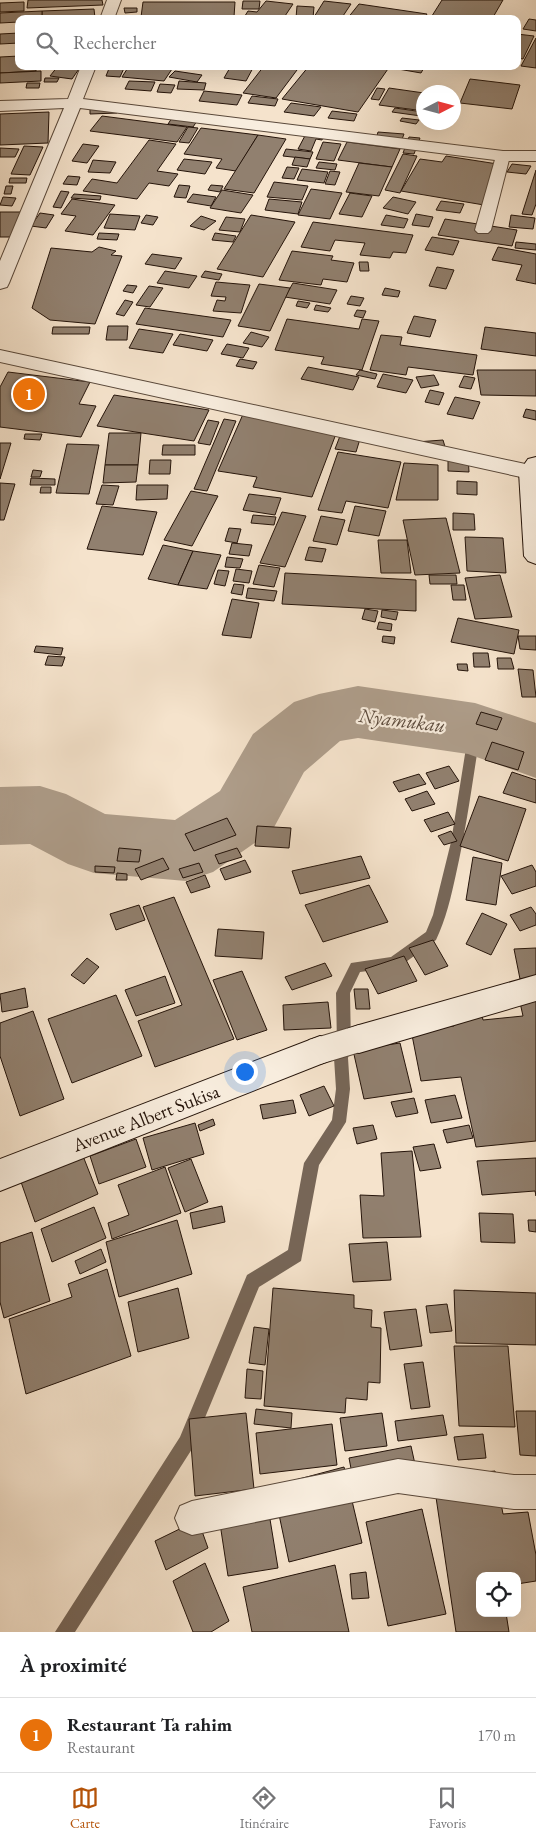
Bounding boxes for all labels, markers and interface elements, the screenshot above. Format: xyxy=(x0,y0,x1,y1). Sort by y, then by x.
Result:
search box xyxy=(15,15,521,70)
icon: search xyxy=(33,29,61,57)
text: Rechercher xyxy=(73,30,156,55)
north arrow xyxy=(416,85,461,130)
pin: 1 xyxy=(13,375,45,413)
water label: Nyamukau xyxy=(356,702,447,738)
your location xyxy=(232,1059,258,1085)
street label: Avenue Albert Sukisa xyxy=(68,1078,223,1158)
map controls xyxy=(476,1572,521,1617)
button: locate xyxy=(476,1572,521,1617)
text: À proximité xyxy=(20,1651,127,1678)
text: Restaurant Ta rahim xyxy=(67,1712,232,1737)
text: 1 xyxy=(32,1725,40,1746)
text: 170 m xyxy=(477,1725,516,1746)
text: Restaurant xyxy=(67,1737,135,1758)
tab: Carte xyxy=(70,1784,100,1832)
tab: Itinéraire xyxy=(240,1784,289,1832)
tab: Favoris xyxy=(429,1784,466,1832)

